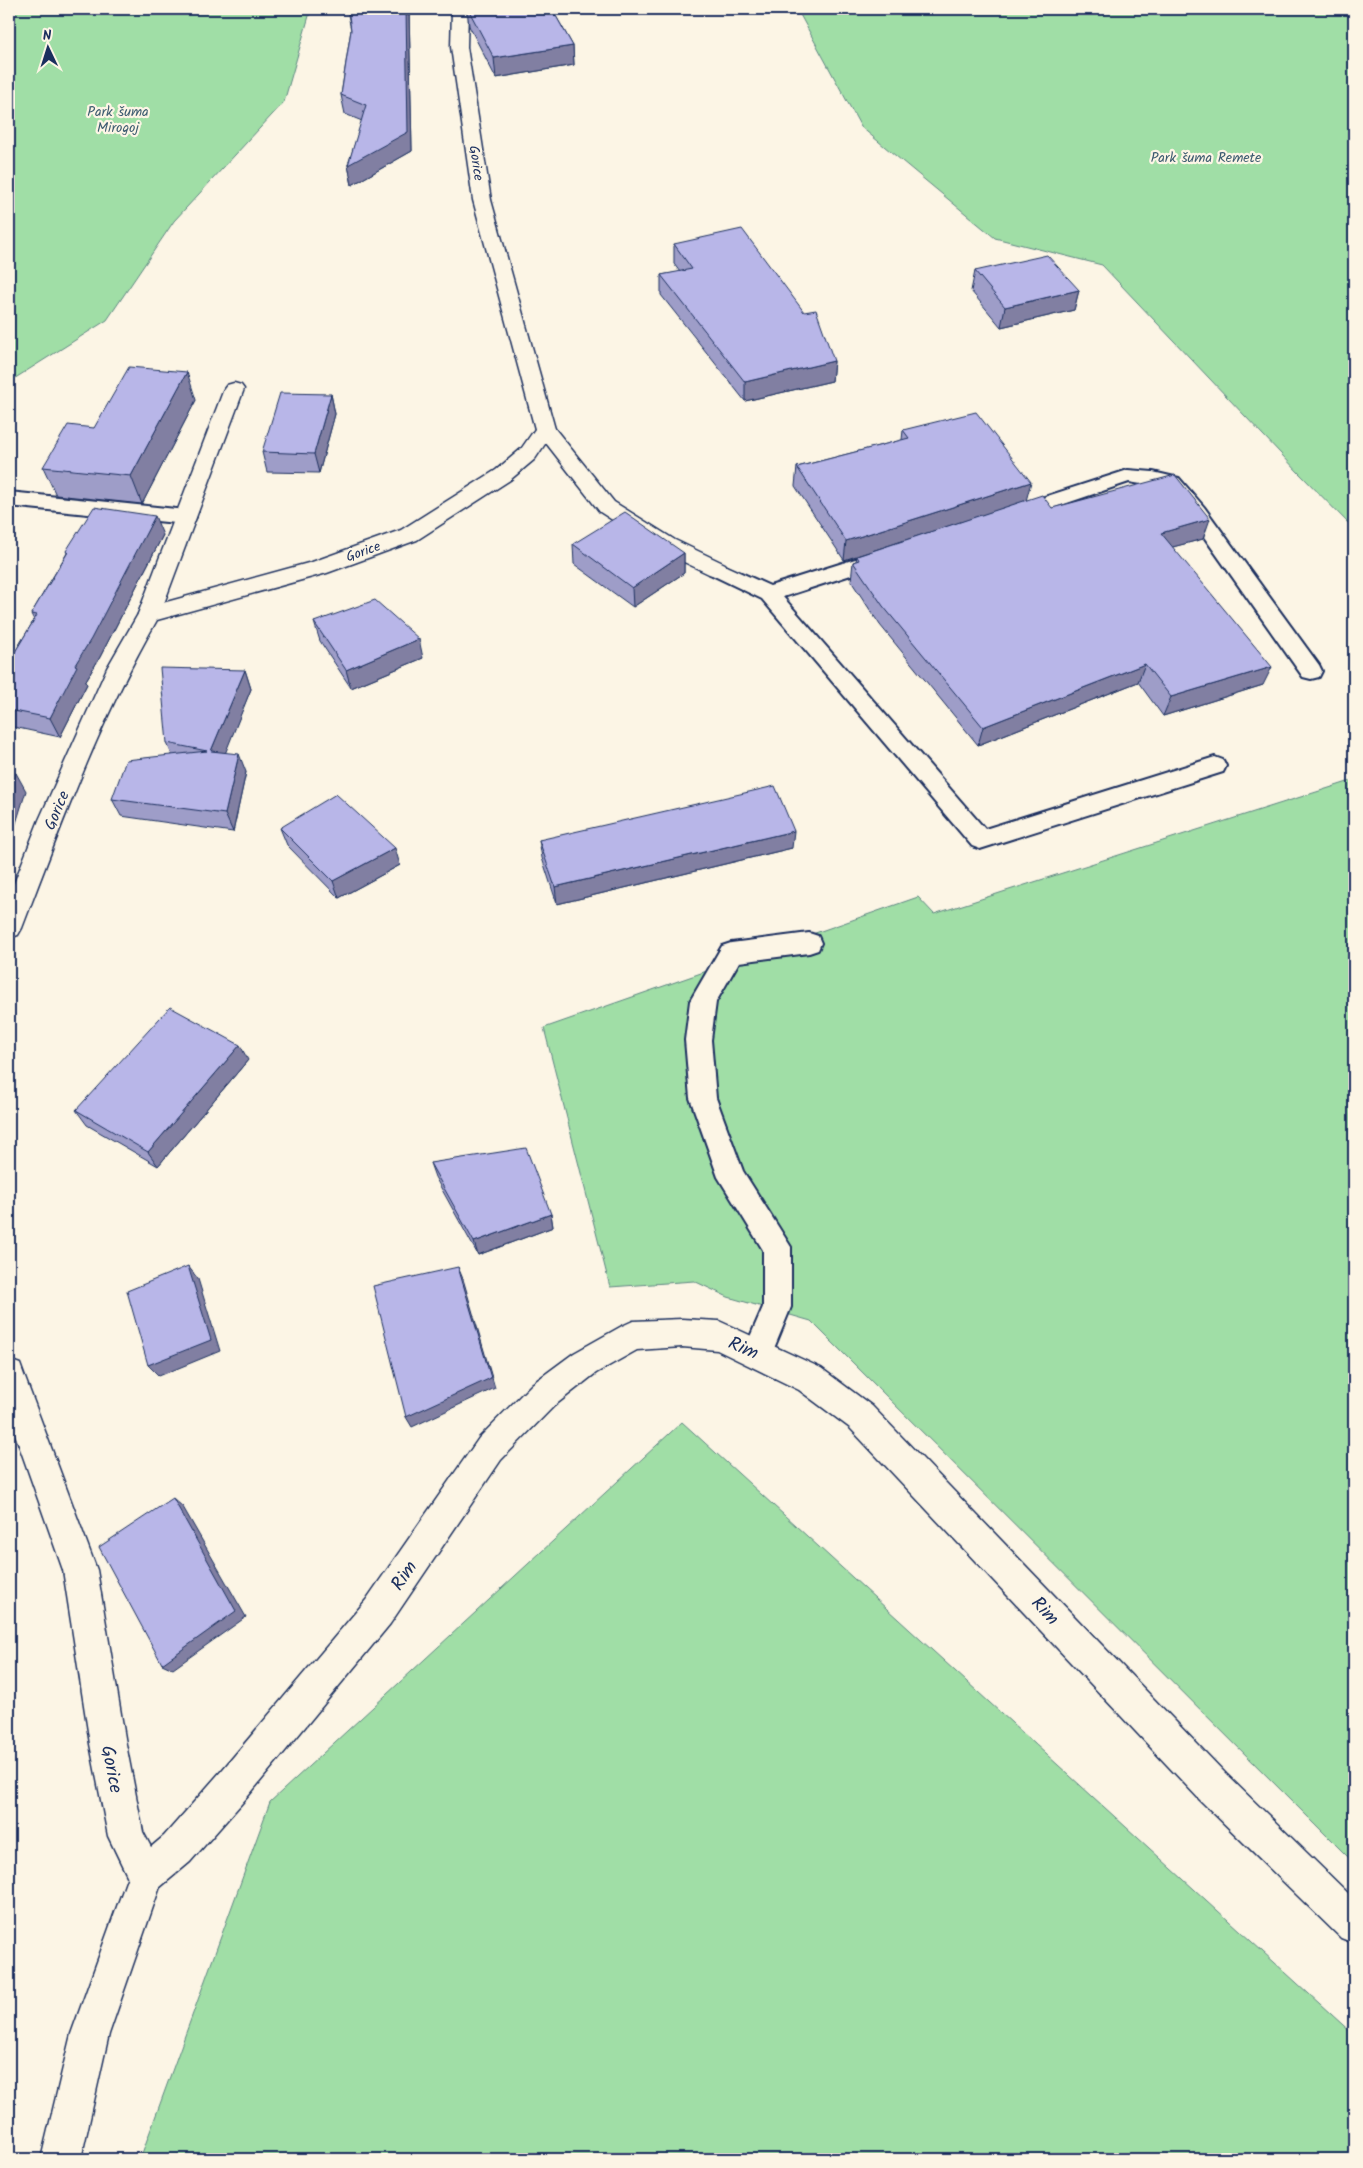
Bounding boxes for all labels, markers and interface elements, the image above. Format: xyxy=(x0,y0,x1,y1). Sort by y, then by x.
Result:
north arrow xyxy=(22,22,72,72)
text: N xyxy=(42,25,52,47)
park label: Park šuma Mirogoj xyxy=(87,101,149,139)
street label: Gorice xyxy=(462,144,490,183)
park label: Park šuma Remete xyxy=(1151,147,1262,169)
street label: Gorice xyxy=(343,535,384,568)
street label: Gorice xyxy=(38,787,77,834)
street label: Rim xyxy=(723,1329,763,1369)
street label: Rim xyxy=(384,1555,426,1597)
street label: Rim xyxy=(1023,1590,1066,1633)
street label: Gorice xyxy=(92,1743,130,1796)

